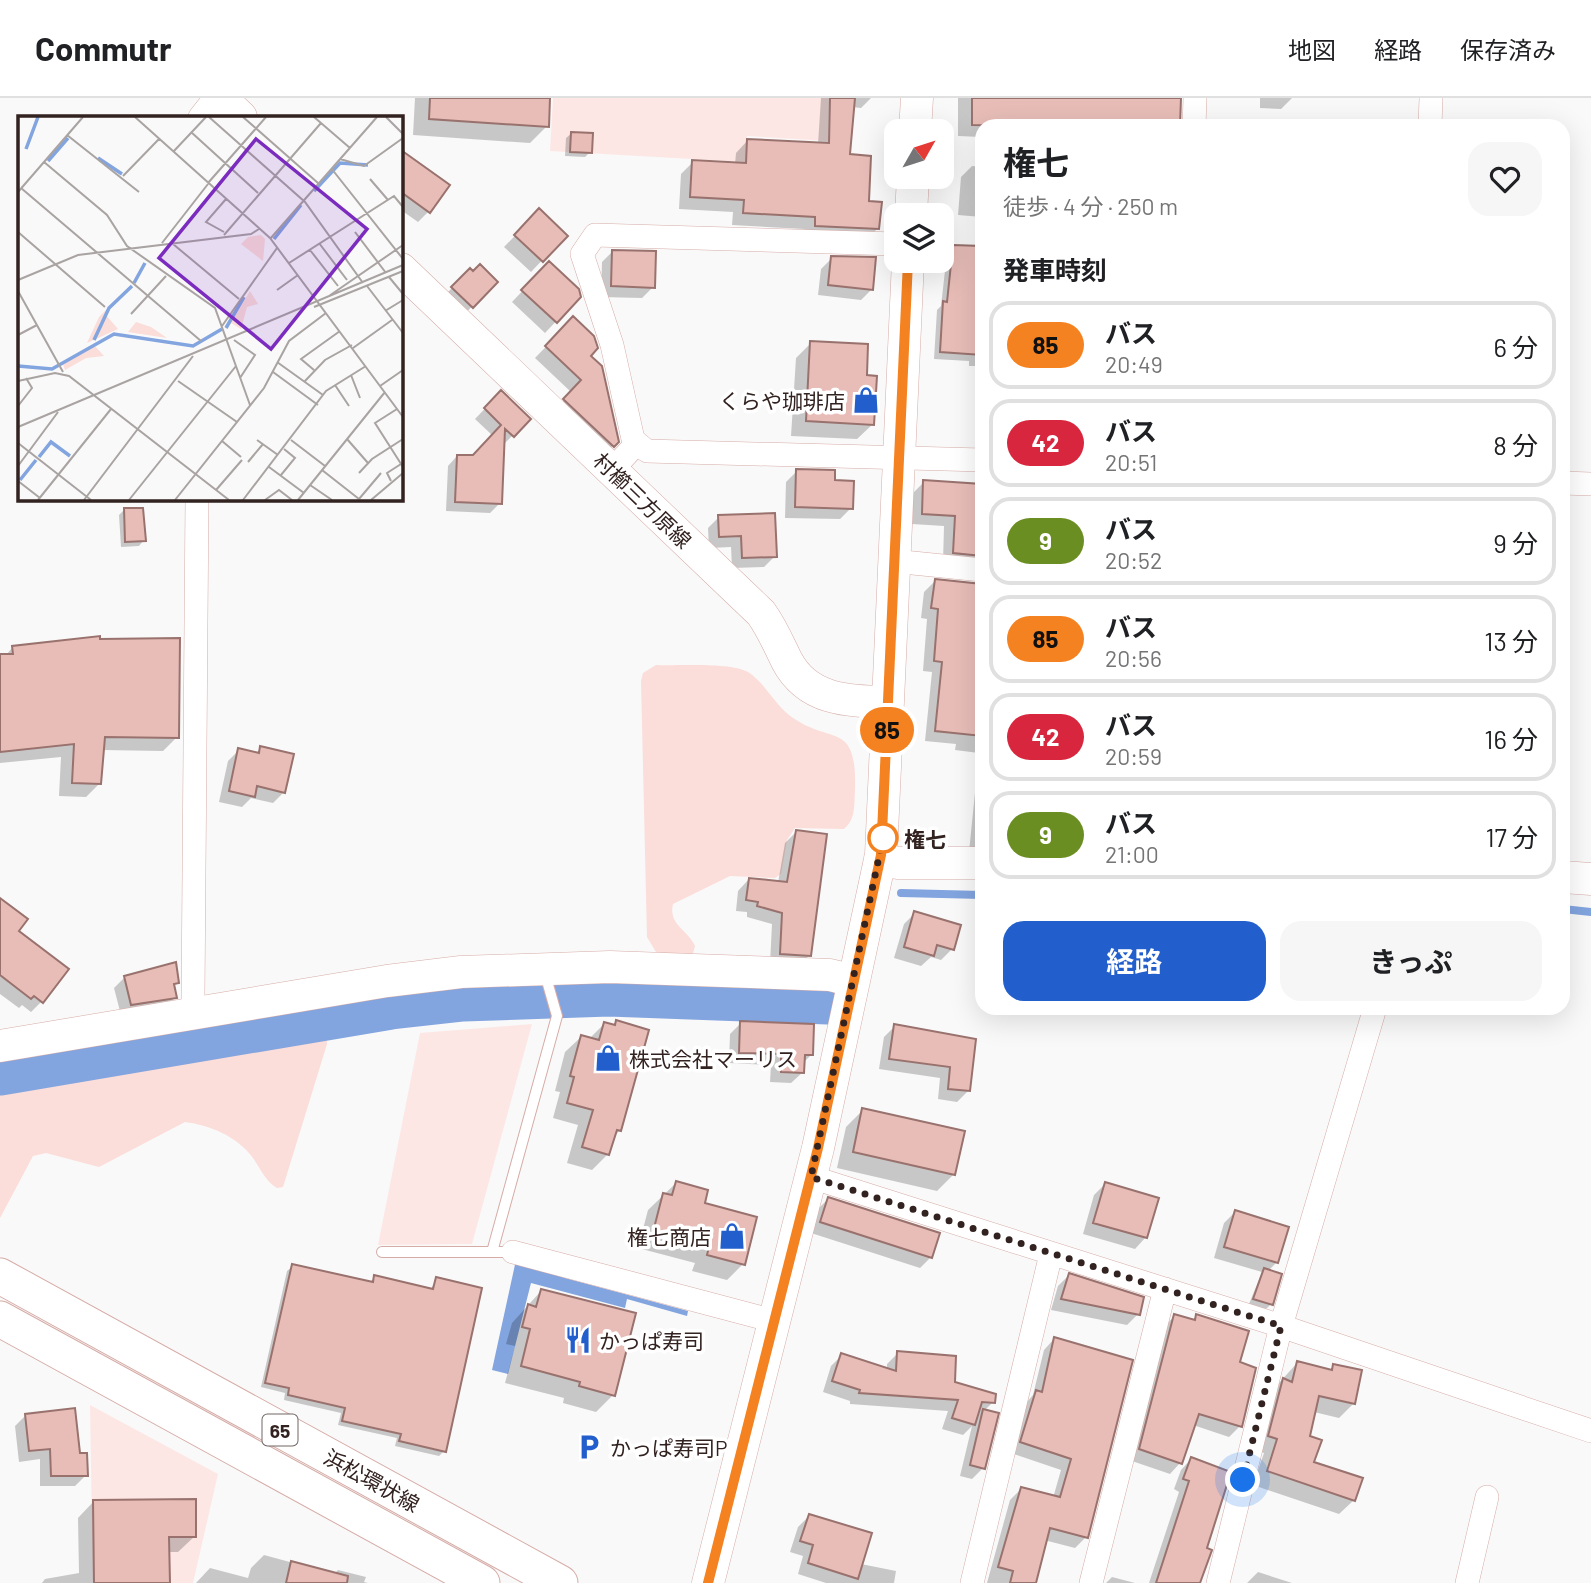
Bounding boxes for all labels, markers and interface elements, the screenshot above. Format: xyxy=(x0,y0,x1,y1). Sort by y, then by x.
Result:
text: Commutr xyxy=(35,28,172,68)
text: 地図 xyxy=(1288,35,1336,64)
text: 経路 xyxy=(1374,35,1422,64)
text: 保存済み xyxy=(1460,35,1556,64)
inset map xyxy=(18,116,402,500)
north arrow xyxy=(884,119,954,189)
map controls xyxy=(884,119,954,273)
text: 権七 xyxy=(1003,142,1069,182)
button: heart xyxy=(1468,142,1542,216)
text: 徒歩 · 4 分 · 250 m xyxy=(1003,192,1178,220)
button: layers xyxy=(884,203,954,273)
text: 発車時刻 xyxy=(1003,254,1107,285)
text: バス xyxy=(1105,317,1157,348)
text: 85 xyxy=(1033,330,1058,359)
text: 6 分 xyxy=(1493,331,1538,362)
text: 20:49 xyxy=(1105,350,1163,378)
shop icon: くらや珈琲店 xyxy=(851,385,881,415)
place label: くらや珈琲店 xyxy=(719,388,845,413)
text: バス xyxy=(1105,415,1157,446)
text: 42 xyxy=(1032,428,1059,457)
text: 8 分 xyxy=(1493,429,1538,460)
street label: 村櫛三方原線 xyxy=(589,447,697,553)
text: 20:51 xyxy=(1105,448,1157,476)
text: バス xyxy=(1105,513,1157,544)
text: 9 xyxy=(1039,526,1052,555)
text: 9 分 xyxy=(1493,527,1538,558)
text: 20:52 xyxy=(1105,546,1162,574)
text: バス xyxy=(1105,611,1157,642)
text: 85 xyxy=(1033,624,1058,653)
text: 13 分 xyxy=(1484,625,1538,656)
text: 20:56 xyxy=(1105,644,1162,672)
line badge: 85 xyxy=(856,707,918,753)
text: バス xyxy=(1105,709,1157,740)
text: 85 xyxy=(874,715,900,744)
text: 42 xyxy=(1032,722,1059,751)
text: 16 分 xyxy=(1484,723,1538,754)
text: 20:59 xyxy=(1105,742,1162,770)
text: バス xyxy=(1105,807,1157,838)
text: 9 xyxy=(1039,820,1052,849)
text: 17 分 xyxy=(1485,821,1538,852)
marker: 権七 xyxy=(868,823,898,853)
place label: 権七 xyxy=(904,826,946,851)
text: 21:00 xyxy=(1105,840,1159,868)
button: 経路 xyxy=(1003,921,1266,1001)
button: きっぷ xyxy=(1280,921,1542,1001)
shop icon: 株式会社マーリス xyxy=(593,1043,623,1073)
place label: 株式会社マーリス xyxy=(629,1046,797,1071)
shop icon: 権七商店 xyxy=(717,1221,747,1251)
place label: 権七商店 xyxy=(627,1224,711,1249)
restaurant icon: かっぱ寿司 xyxy=(563,1325,593,1355)
place label: かっぱ寿司 xyxy=(599,1328,704,1353)
road number: 65 xyxy=(262,1414,298,1446)
parking icon: かっぱ寿司P xyxy=(574,1432,604,1462)
place label: かっぱ寿司P xyxy=(610,1435,727,1460)
street label: 浜松環状線 xyxy=(320,1444,424,1516)
your location xyxy=(1225,1462,1260,1497)

